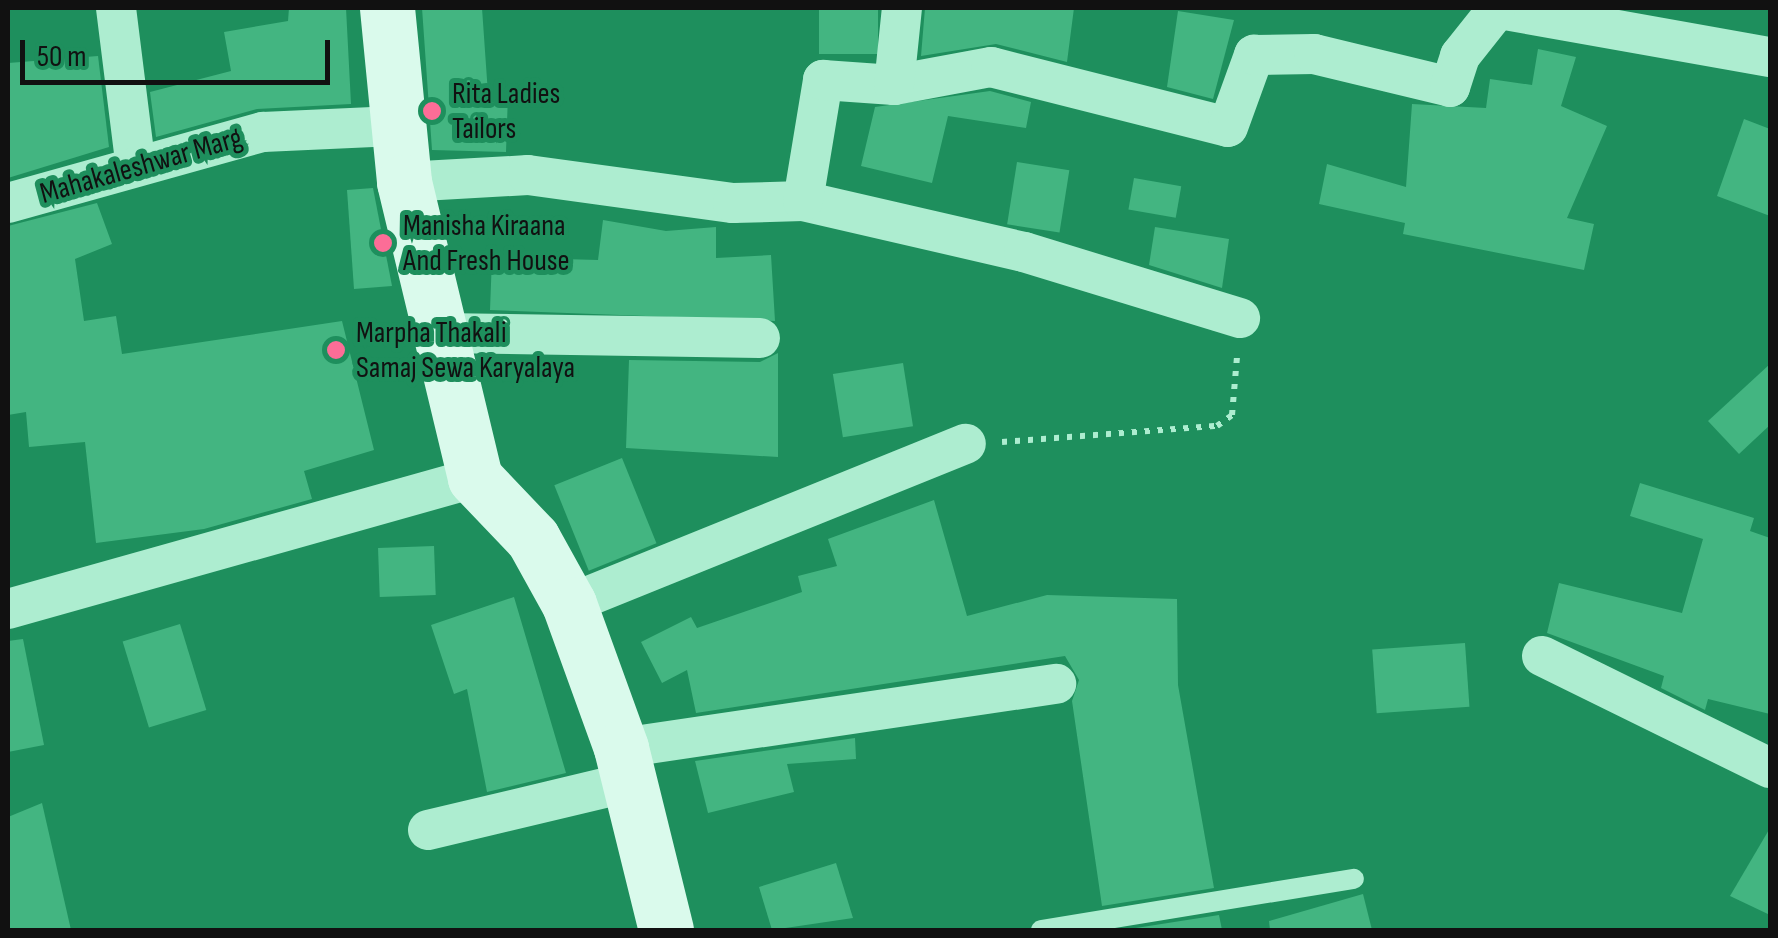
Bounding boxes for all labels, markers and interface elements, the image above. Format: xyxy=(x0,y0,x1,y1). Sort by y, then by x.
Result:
scale bar xyxy=(25,20,335,82)
text: 50 m xyxy=(37,39,86,75)
place label: Rita Ladies Tailors xyxy=(452,76,560,146)
marker: Rita Ladies Tailors xyxy=(421,100,443,122)
street label: Mahakaleshwar Marg xyxy=(36,120,246,212)
place label: Manisha Kiraana And Fresh House xyxy=(403,208,569,278)
marker: Manisha Kiraana And Fresh House xyxy=(372,232,394,254)
place label: Marpha Thakali Samaj Sewa Karyalaya xyxy=(356,315,575,386)
marker: Marpha Thakali Samaj Sewa Karyalaya xyxy=(325,339,347,361)

